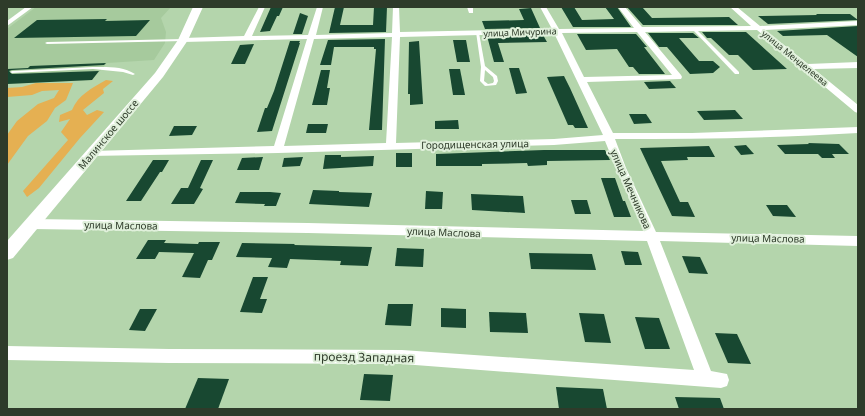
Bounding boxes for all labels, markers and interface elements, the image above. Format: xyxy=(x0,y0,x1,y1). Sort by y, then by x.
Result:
street label: улица Мичурина xyxy=(483,24,557,40)
street label: улица Менделеева xyxy=(759,27,831,89)
street label: Малинское шоссе xyxy=(75,96,142,172)
street label: Городищенская улица xyxy=(421,136,529,152)
street label: улица Мечникова xyxy=(607,147,655,231)
street label: улица Маслова xyxy=(84,217,158,233)
street label: улица Маслова xyxy=(407,224,481,240)
street label: улица Маслова xyxy=(731,230,805,246)
street label: проезд Западная xyxy=(314,348,414,366)

